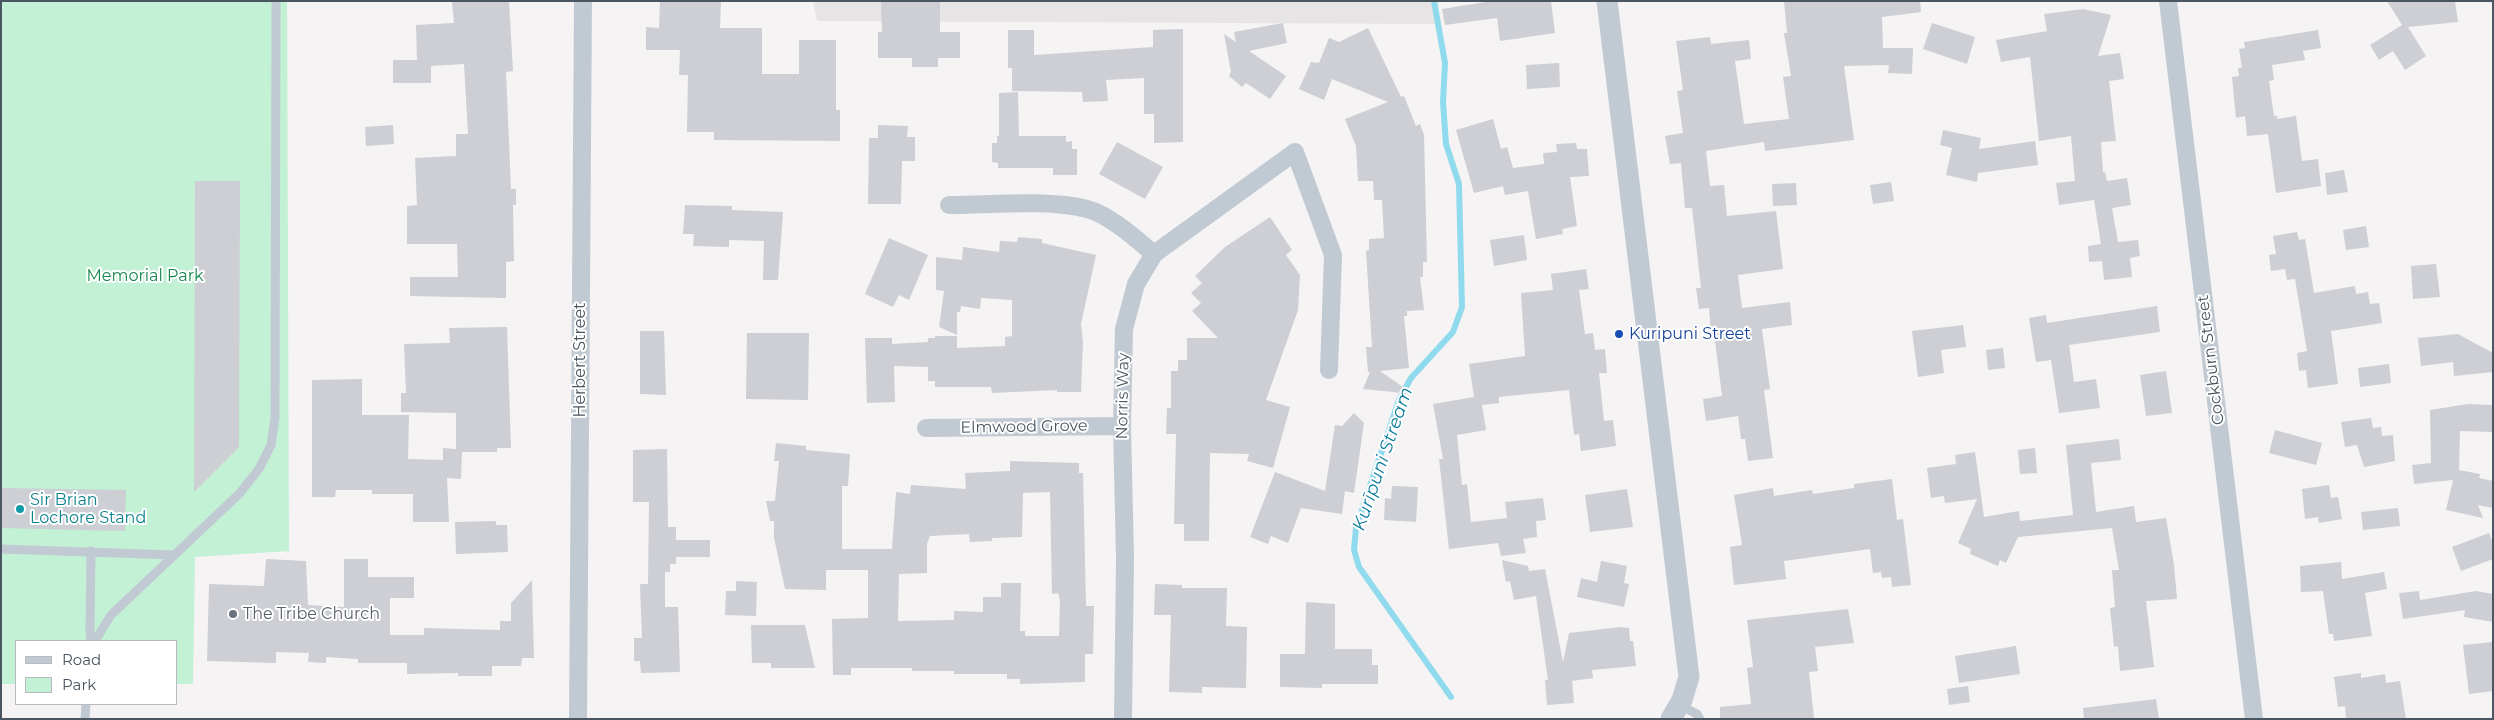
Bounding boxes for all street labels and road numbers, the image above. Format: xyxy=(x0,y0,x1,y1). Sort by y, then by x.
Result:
street label: Cockburn Street xyxy=(2194,294,2228,426)
street label: Herbert Street xyxy=(570,302,590,418)
street label: Norris Way xyxy=(1113,353,1133,439)
street label: Elmwood Grove xyxy=(960,416,1088,438)

